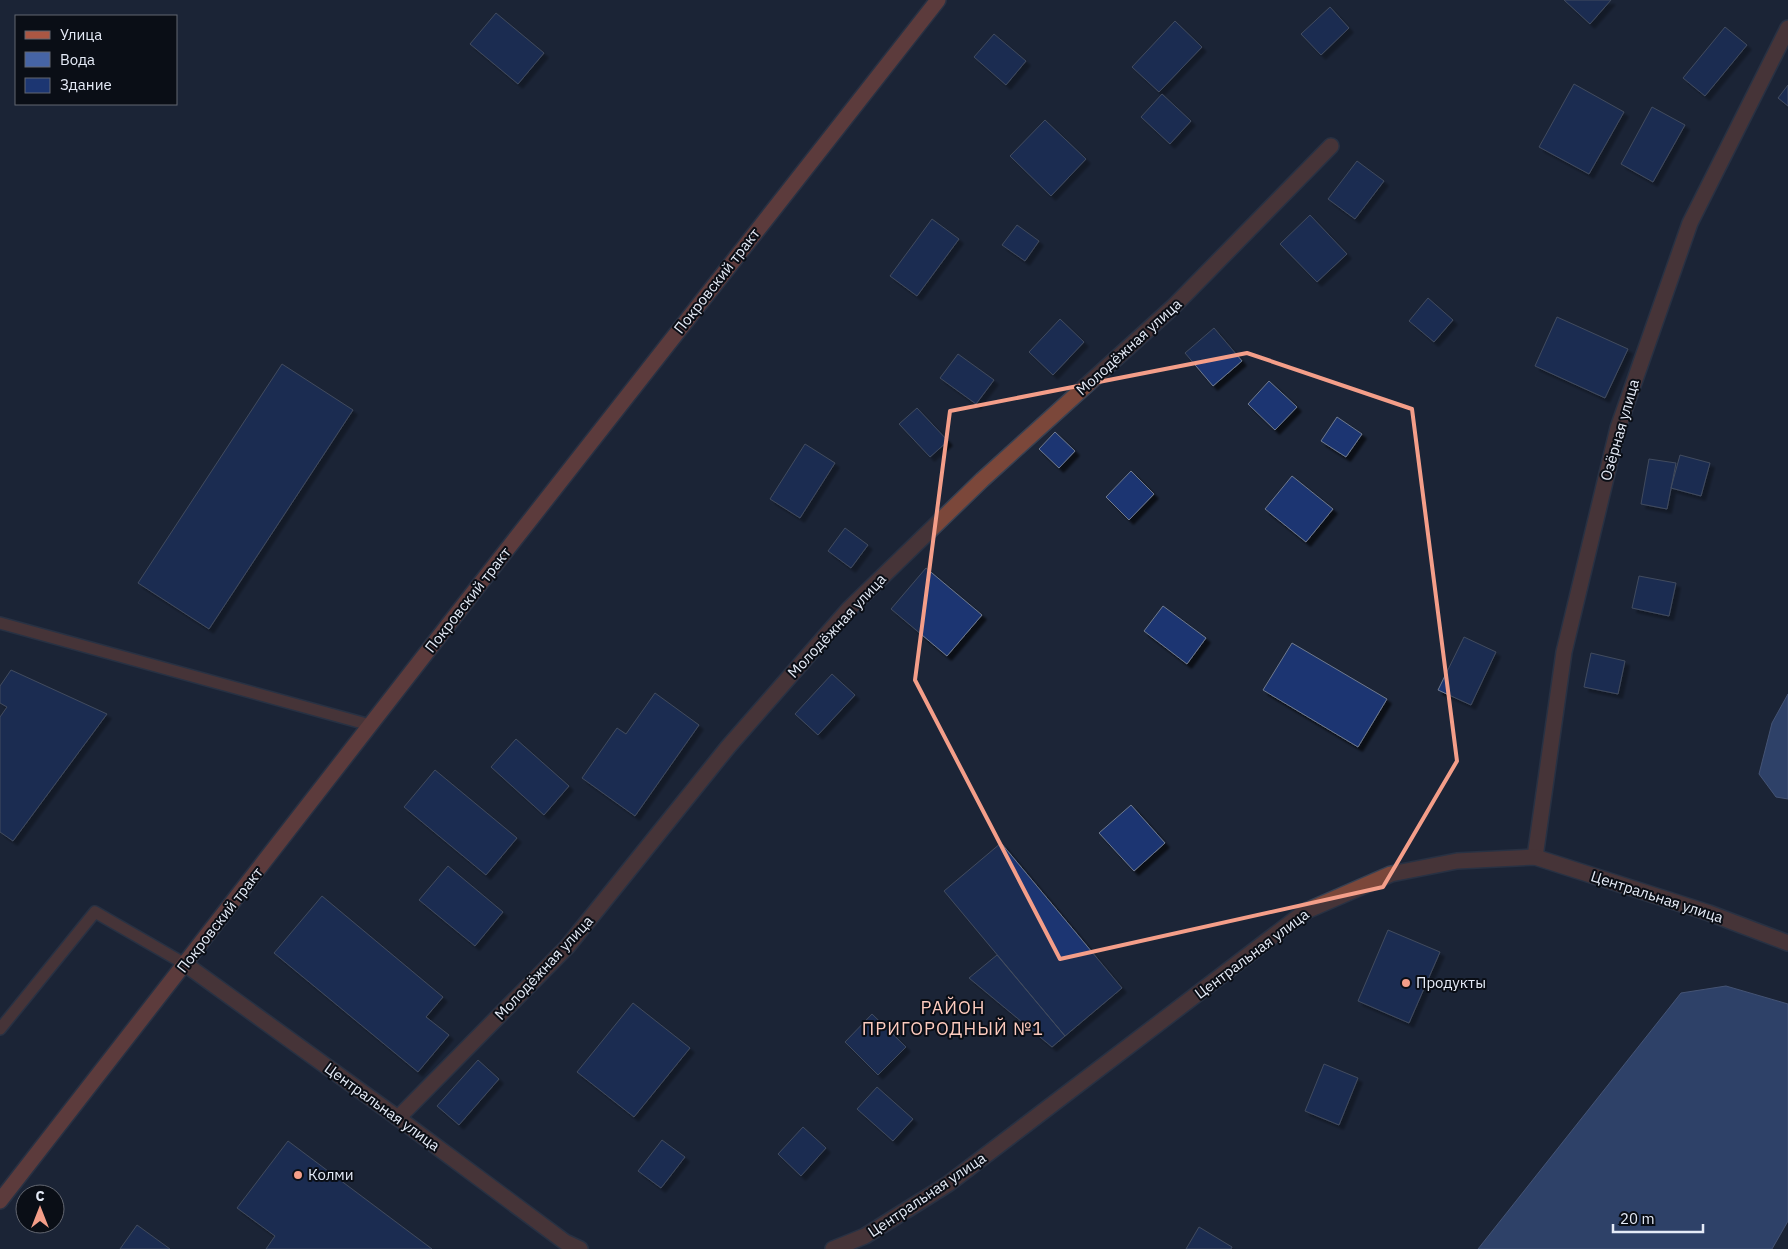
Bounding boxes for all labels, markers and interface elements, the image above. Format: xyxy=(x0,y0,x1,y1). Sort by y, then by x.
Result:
legend xyxy=(15,15,178,105)
text: Улица xyxy=(60,25,102,44)
text: Вода xyxy=(60,50,95,69)
text: Здание xyxy=(60,75,112,94)
street label: Покровский тракт xyxy=(670,224,764,337)
street label: Молодёжная улица xyxy=(1072,294,1185,399)
street label: Озёрная улица xyxy=(1596,377,1643,483)
street label: Покровский тракт xyxy=(421,543,515,656)
street label: Молодёжная улица xyxy=(783,570,890,682)
street label: Покровский тракт xyxy=(173,863,267,976)
street label: Центральная улица xyxy=(1589,866,1726,927)
street label: Центральная улица xyxy=(1191,904,1313,1003)
street label: Молодёжная улица xyxy=(490,912,597,1024)
place label: Продукты xyxy=(1416,973,1486,992)
marker: Продукты xyxy=(1400,977,1412,989)
district label: РАЙОН ПРИГОРОДНЫЙ №1 xyxy=(862,996,1044,1040)
street label: Центральная улица xyxy=(321,1058,444,1155)
street label: Центральная улица xyxy=(864,1148,989,1241)
place label: Колми xyxy=(308,1165,354,1184)
marker: Колми xyxy=(292,1169,304,1181)
north arrow xyxy=(15,1184,65,1234)
text: С xyxy=(35,1187,45,1205)
scale bar xyxy=(1613,1202,1703,1234)
text: 20 m xyxy=(1620,1209,1655,1228)

